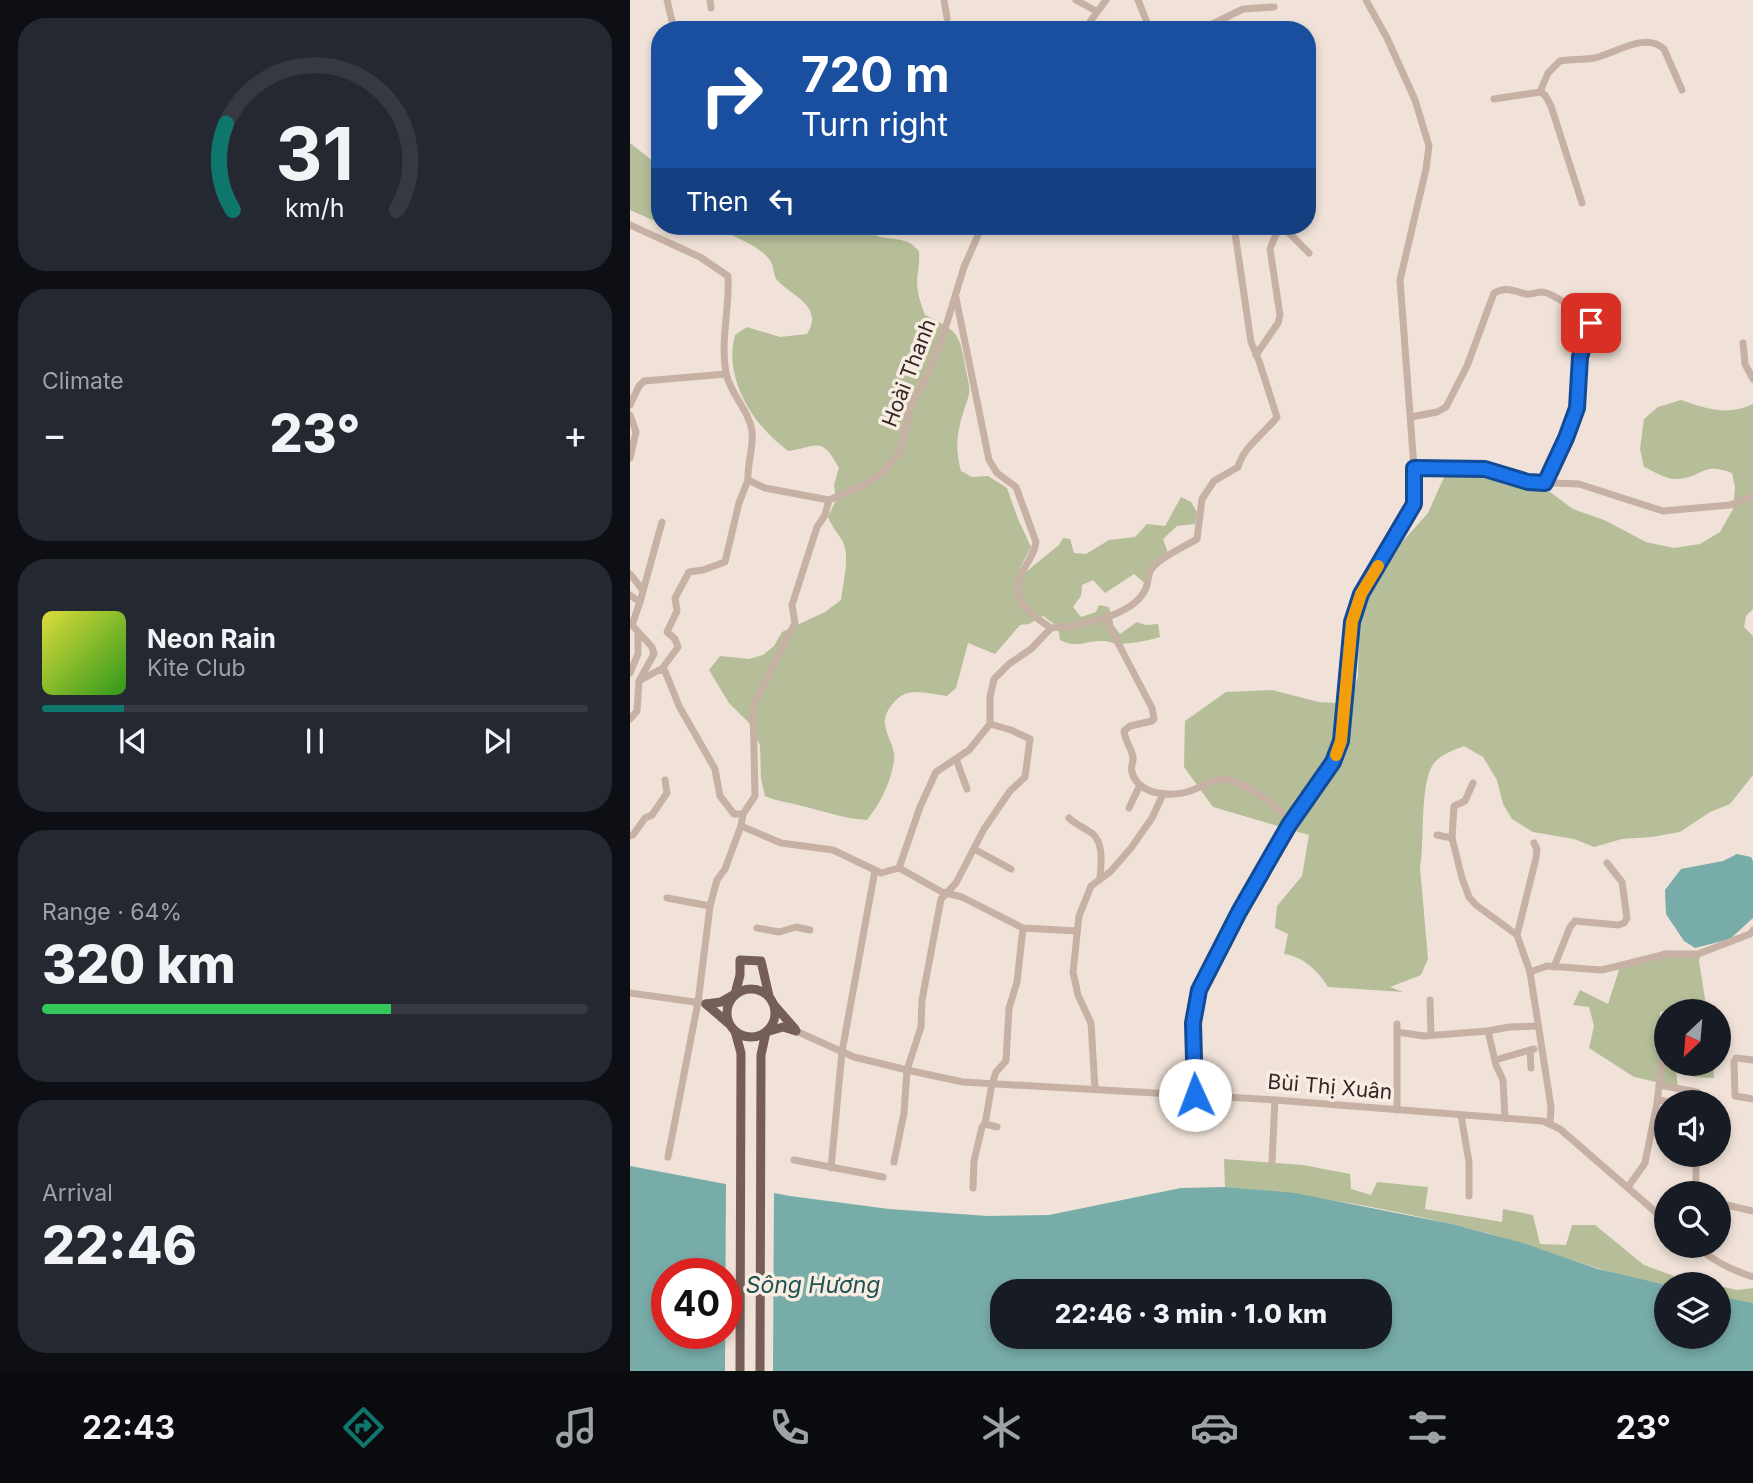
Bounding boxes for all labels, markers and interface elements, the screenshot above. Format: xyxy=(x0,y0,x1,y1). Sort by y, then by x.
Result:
text: 720 m xyxy=(801,45,950,104)
icon: right xyxy=(686,49,777,140)
text: Turn right xyxy=(801,105,948,144)
text: 31 xyxy=(276,110,354,199)
icon: left xyxy=(763,182,801,220)
text: Then xyxy=(686,186,749,217)
text: km/h xyxy=(285,193,345,223)
pin xyxy=(1561,293,1621,353)
icon: arrive xyxy=(1572,304,1610,342)
street label: Hoài Thanh xyxy=(876,315,941,430)
text: Climate xyxy=(42,367,124,395)
text: 23° xyxy=(269,402,361,465)
text: − xyxy=(42,411,67,457)
text: + xyxy=(563,411,588,457)
text: Neon Rain xyxy=(147,623,276,654)
text: Kite Club xyxy=(147,654,246,682)
icon: previous xyxy=(114,722,152,760)
icon: pause xyxy=(296,722,334,760)
icon: next xyxy=(478,722,516,760)
text: Range · 64% xyxy=(42,898,182,926)
text: 320 km xyxy=(42,933,236,996)
north arrow xyxy=(1654,999,1731,1076)
map controls xyxy=(1654,999,1731,1349)
position arrow xyxy=(1158,1058,1232,1132)
street label: Bùi Thị Xuân xyxy=(1267,1069,1393,1104)
button: sound xyxy=(1654,1090,1731,1167)
text: Arrival xyxy=(42,1179,113,1207)
button: search xyxy=(1654,1181,1731,1258)
text: 22:46 xyxy=(42,1214,197,1277)
speed limit sign: 40 xyxy=(651,1258,742,1349)
water label: Sông Hương xyxy=(746,1271,880,1299)
button: layers xyxy=(1654,1272,1731,1349)
text: 22:46 · 3 min · 1.0 km xyxy=(1055,1298,1327,1329)
icon: directions xyxy=(339,1403,388,1452)
icon: music xyxy=(552,1403,601,1452)
icon: phone xyxy=(765,1403,814,1452)
icon: climate xyxy=(977,1403,1026,1452)
icon: car xyxy=(1190,1403,1239,1452)
icon: filters xyxy=(1403,1403,1452,1452)
text: 22:43 xyxy=(82,1408,175,1447)
text: 23° xyxy=(1616,1408,1671,1447)

